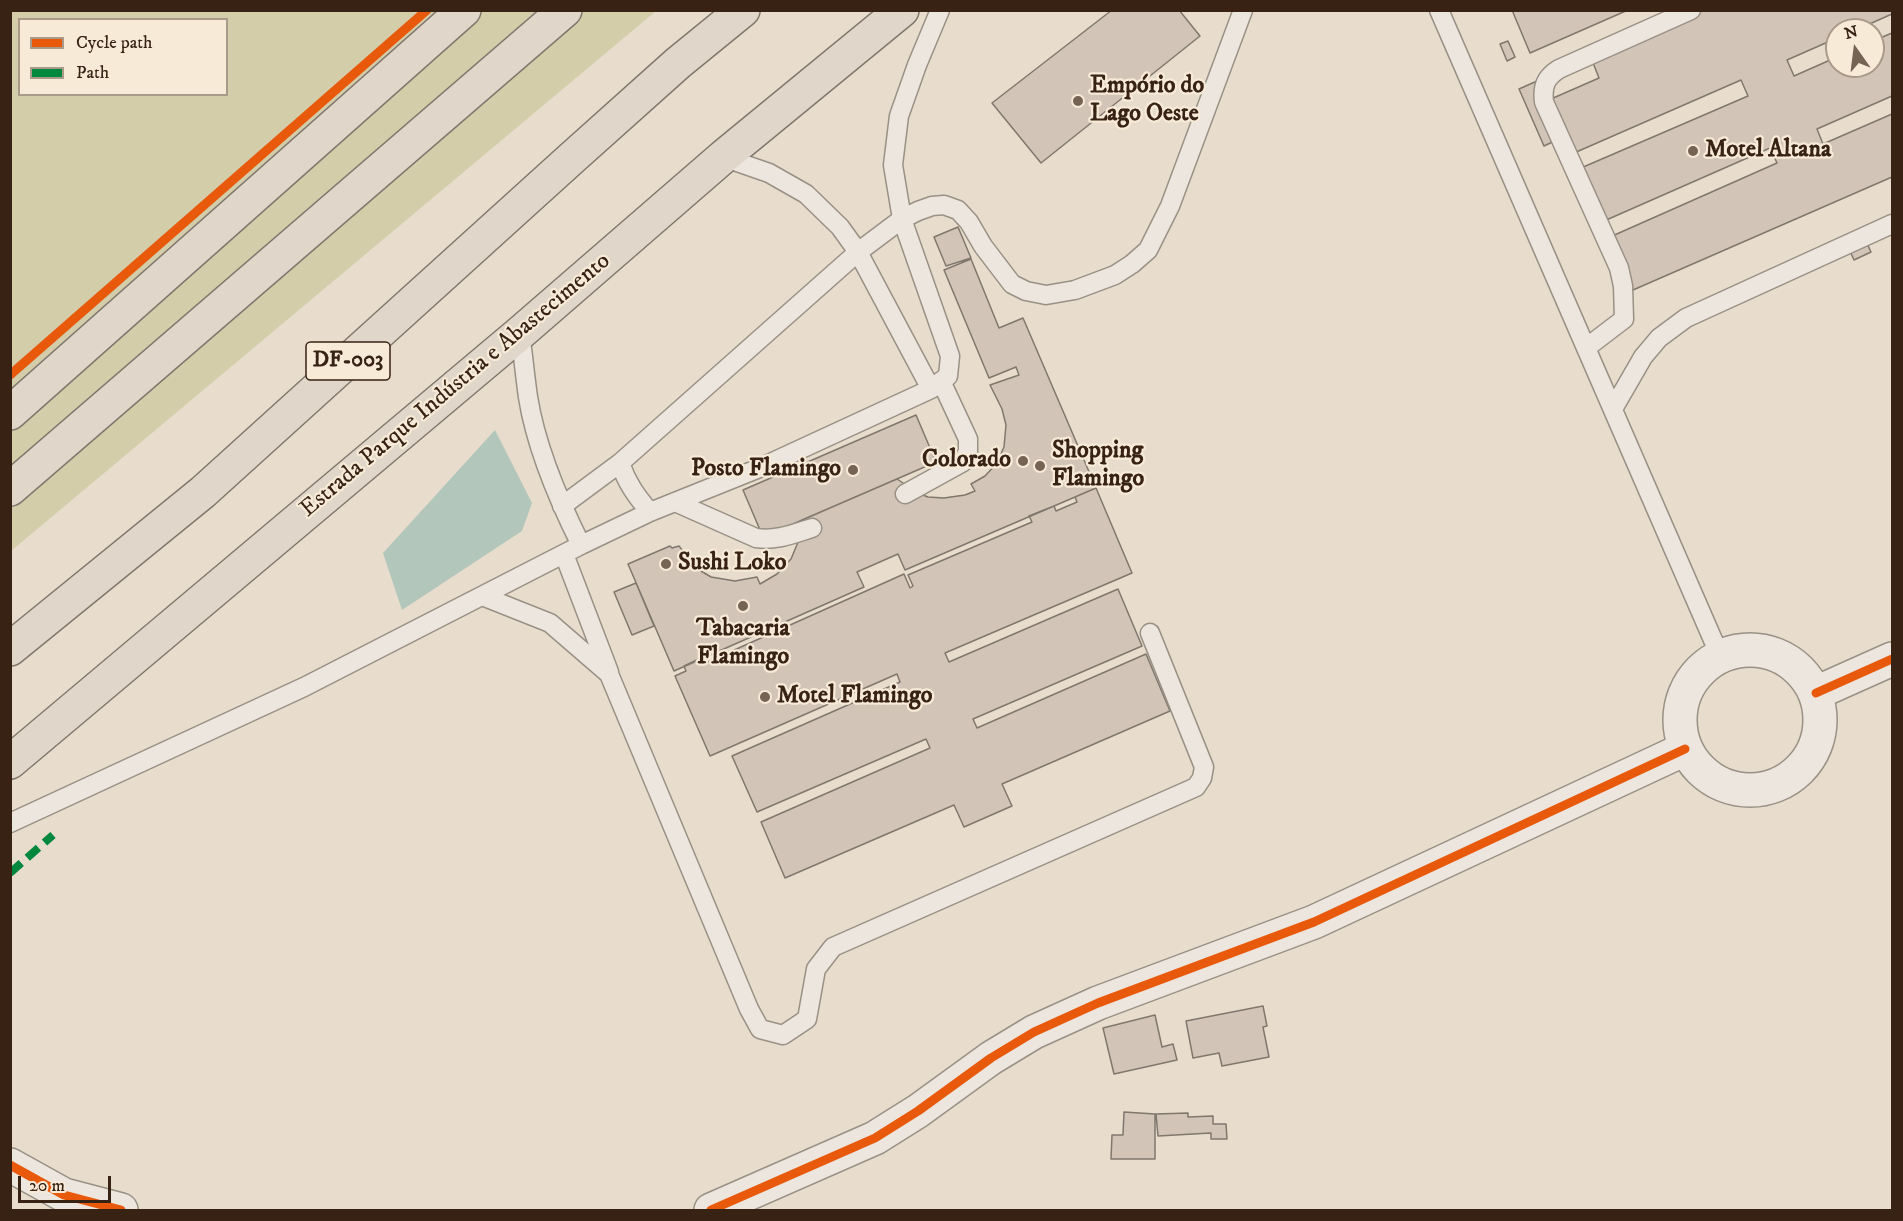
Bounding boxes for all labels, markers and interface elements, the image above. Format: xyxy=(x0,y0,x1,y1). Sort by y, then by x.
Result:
legend xyxy=(18,18,228,96)
north arrow xyxy=(1825,18,1885,78)
text: N xyxy=(1842,21,1860,44)
text: Cycle path xyxy=(76,32,153,54)
text: Path xyxy=(76,62,109,84)
place label: Empório do Lago Oeste xyxy=(1090,73,1204,129)
marker: Empório do Lago Oeste xyxy=(1071,94,1085,108)
place label: Motel Altana xyxy=(1705,137,1831,165)
marker: Motel Altana xyxy=(1686,144,1700,158)
street label: Estrada Parque Indústria e Abastecimento xyxy=(295,248,617,524)
road number: DF-003 xyxy=(306,342,390,380)
place label: Shopping Flamingo xyxy=(1052,438,1144,494)
place label: Colorado xyxy=(922,447,1011,475)
marker: Colorado xyxy=(1016,454,1030,468)
place label: Posto Flamingo xyxy=(691,456,841,484)
marker: Shopping Flamingo xyxy=(1033,459,1047,473)
marker: Posto Flamingo xyxy=(846,463,860,477)
place label: Sushi Loko xyxy=(678,550,786,578)
marker: Sushi Loko xyxy=(659,557,673,571)
marker: Tabacaria Flamingo xyxy=(736,599,750,613)
place label: Tabacaria Flamingo xyxy=(696,616,790,672)
place label: Motel Flamingo xyxy=(777,683,932,711)
marker: Motel Flamingo xyxy=(758,690,772,704)
scale bar xyxy=(21,1164,114,1202)
text: 20 m xyxy=(29,1175,65,1197)

